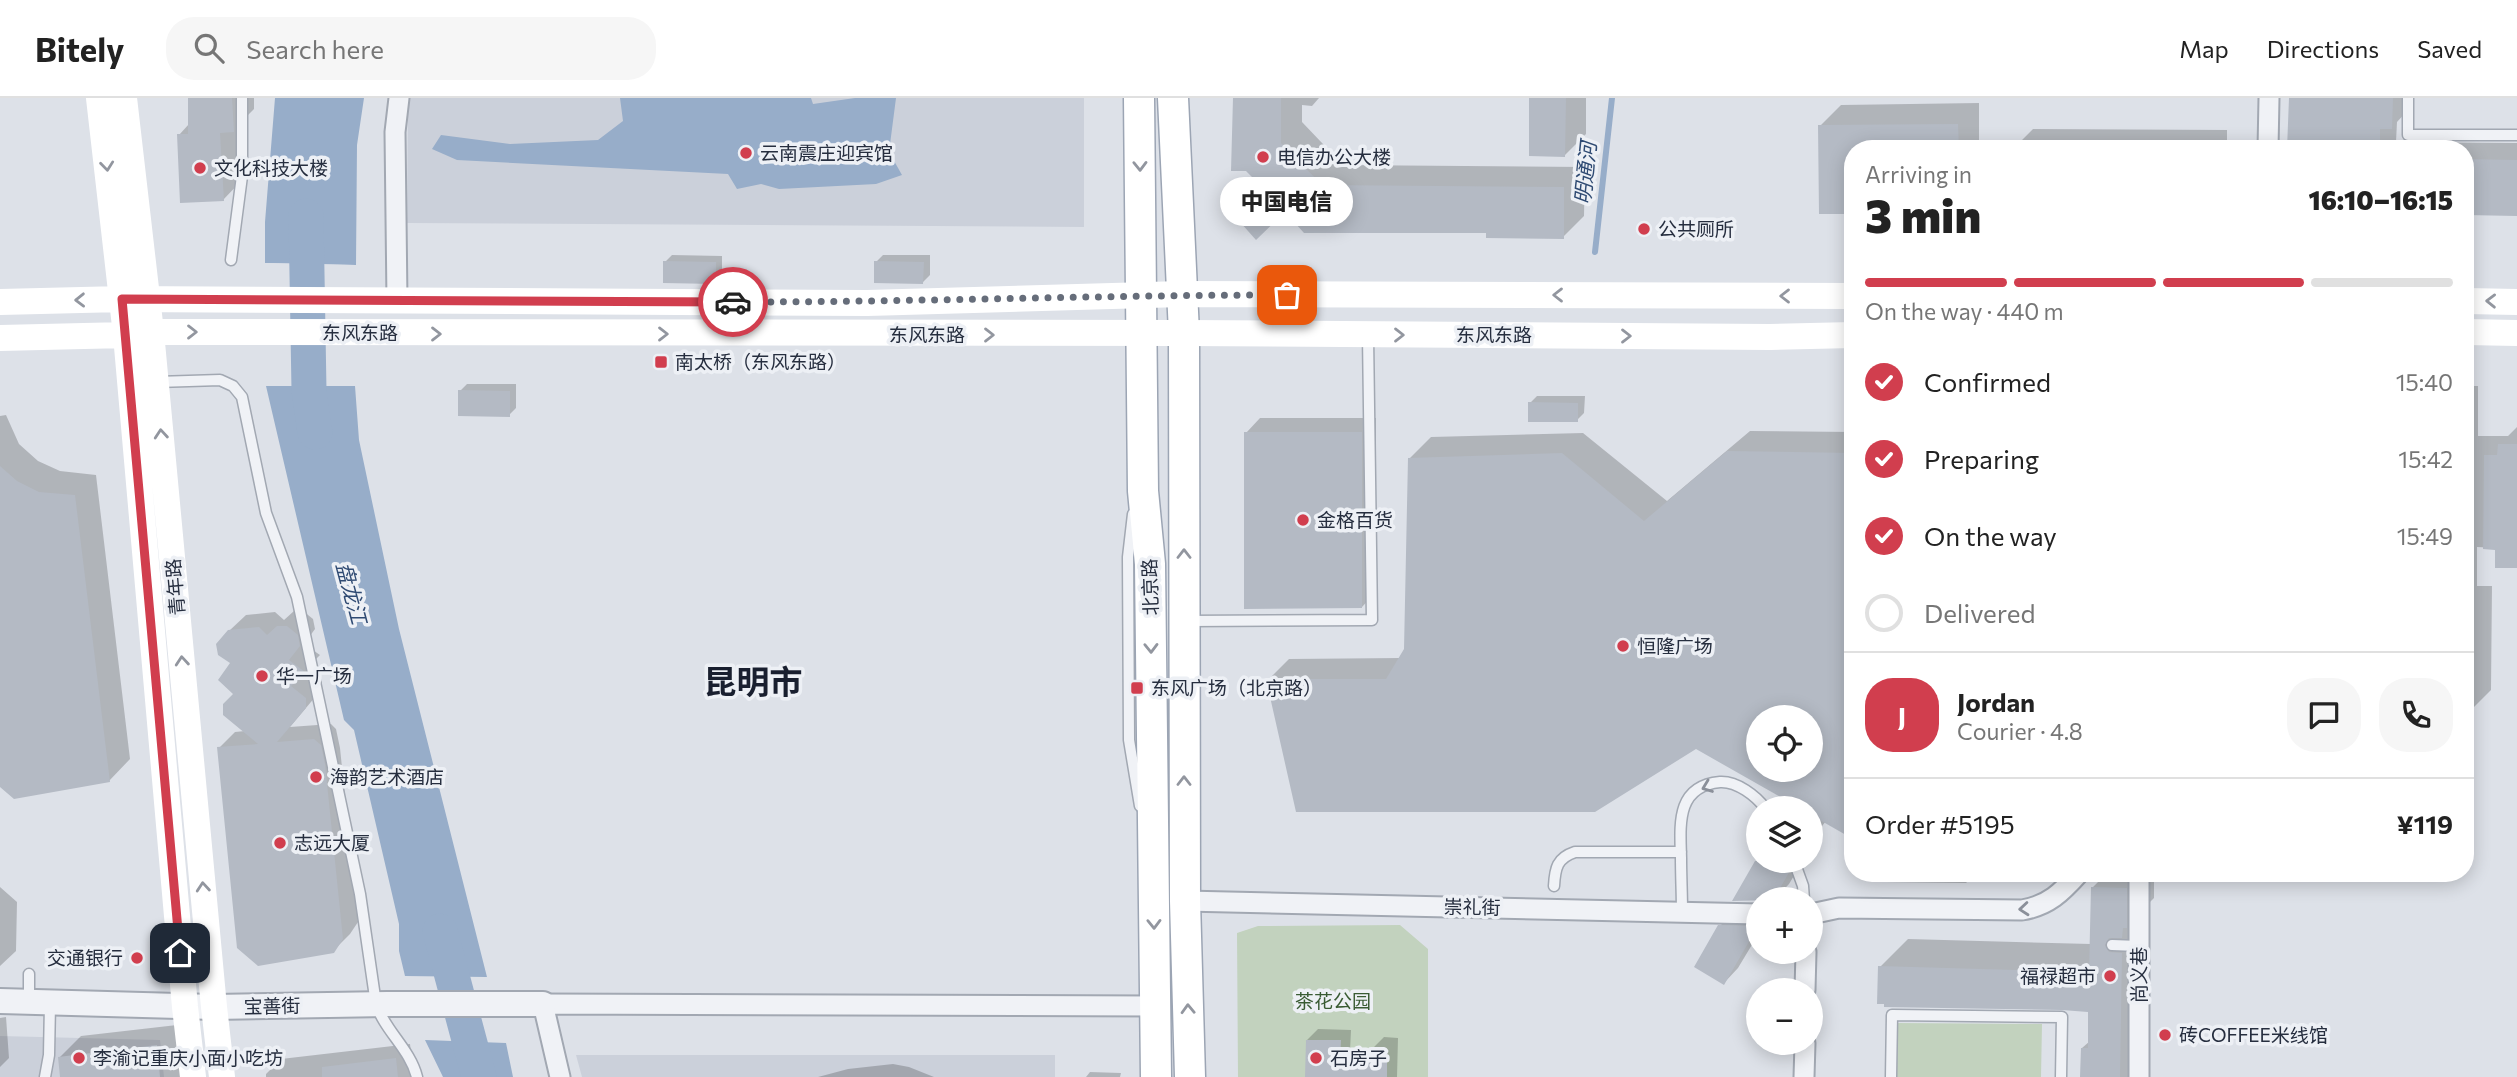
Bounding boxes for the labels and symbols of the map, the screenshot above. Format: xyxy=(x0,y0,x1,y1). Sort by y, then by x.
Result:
water label: 明通河 xyxy=(1569,136,1601,205)
place label: 云南震庄迎宾馆 xyxy=(760,141,893,164)
marker: 云南震庄迎宾馆 xyxy=(738,145,754,161)
place label: 电信办公大楼 xyxy=(1277,145,1391,168)
marker: 电信办公大楼 xyxy=(1255,149,1271,165)
place label: 文化科技大楼 xyxy=(214,156,328,179)
one-way arrow xyxy=(99,160,114,172)
marker: 文化科技大楼 xyxy=(192,160,208,176)
one-way arrow xyxy=(1133,161,1148,172)
callout: 中国电信 xyxy=(1220,176,1354,225)
place label: 公共厕所 xyxy=(1658,217,1734,240)
marker: 公共厕所 xyxy=(1636,221,1652,237)
pin xyxy=(1257,265,1317,325)
courier xyxy=(698,267,768,337)
one-way arrow xyxy=(1552,287,1562,303)
one-way arrow xyxy=(1779,288,1790,304)
one-way arrow xyxy=(74,293,85,308)
one-way arrow xyxy=(2486,293,2496,309)
street label: 东风东路 xyxy=(322,321,398,344)
street label: 东风东路 xyxy=(889,323,965,346)
street label: 东风东路 xyxy=(1456,323,1532,346)
one-way arrow xyxy=(187,324,198,340)
one-way arrow xyxy=(431,326,442,342)
one-way arrow xyxy=(659,326,669,342)
one-way arrow xyxy=(984,327,995,343)
one-way arrow xyxy=(1394,327,1405,343)
one-way arrow xyxy=(1622,328,1632,344)
place label: 南太桥（东风东路） xyxy=(675,350,846,373)
marker: 南太桥（东风东路） xyxy=(653,354,669,370)
one-way arrow xyxy=(154,428,169,439)
place label: 金格百货 xyxy=(1317,508,1393,531)
marker: 金格百货 xyxy=(1295,512,1311,528)
one-way arrow xyxy=(1176,548,1192,559)
street label: 青年路 xyxy=(161,558,188,616)
street label: 北京路 xyxy=(1137,558,1162,616)
water label: 盘龙江 xyxy=(332,559,373,628)
place label: 恒隆广场 xyxy=(1637,634,1713,657)
marker: 恒隆广场 xyxy=(1615,638,1631,654)
one-way arrow xyxy=(1143,643,1159,654)
one-way arrow xyxy=(175,655,190,666)
district label: 昆明市 xyxy=(704,660,803,701)
place label: 华一广场 xyxy=(276,664,352,687)
marker: 华一广场 xyxy=(254,668,270,684)
place label: 东风广场（北京路） xyxy=(1151,676,1322,699)
marker: 东风广场（北京路） xyxy=(1129,680,1145,696)
place label: 海韵艺术酒店 xyxy=(330,765,444,788)
marker: 海韵艺术酒店 xyxy=(308,769,324,785)
one-way arrow xyxy=(1176,776,1192,786)
one-way arrow xyxy=(1702,779,1714,793)
place label: 志远大厦 xyxy=(294,831,370,854)
marker: 志远大厦 xyxy=(272,835,288,851)
one-way arrow xyxy=(196,881,211,892)
street label: 崇礼街 xyxy=(1443,895,1501,918)
one-way arrow xyxy=(2018,901,2029,916)
one-way arrow xyxy=(1146,920,1162,930)
pin xyxy=(150,923,210,983)
place label: 交通银行 xyxy=(47,946,123,969)
street label: 尚义巷 xyxy=(2127,946,2150,1004)
marker: 交通银行 xyxy=(129,950,145,966)
place label: 福禄超市 xyxy=(2020,964,2096,987)
marker: 福禄超市 xyxy=(2102,968,2118,984)
park label: 茶花公园 xyxy=(1295,989,1371,1012)
street label: 宝善街 xyxy=(243,994,301,1017)
one-way arrow xyxy=(1180,1003,1195,1014)
place label: 砖COFFEE米线馆 xyxy=(2179,1023,2328,1046)
marker: 砖COFFEE米线馆 xyxy=(2157,1027,2173,1043)
place label: 李渝记重庆小面小吃坊 xyxy=(93,1046,283,1069)
place label: 石房子 xyxy=(1330,1046,1387,1069)
marker: 李渝记重庆小面小吃坊 xyxy=(71,1050,87,1066)
marker: 石房子 xyxy=(1308,1050,1324,1066)

